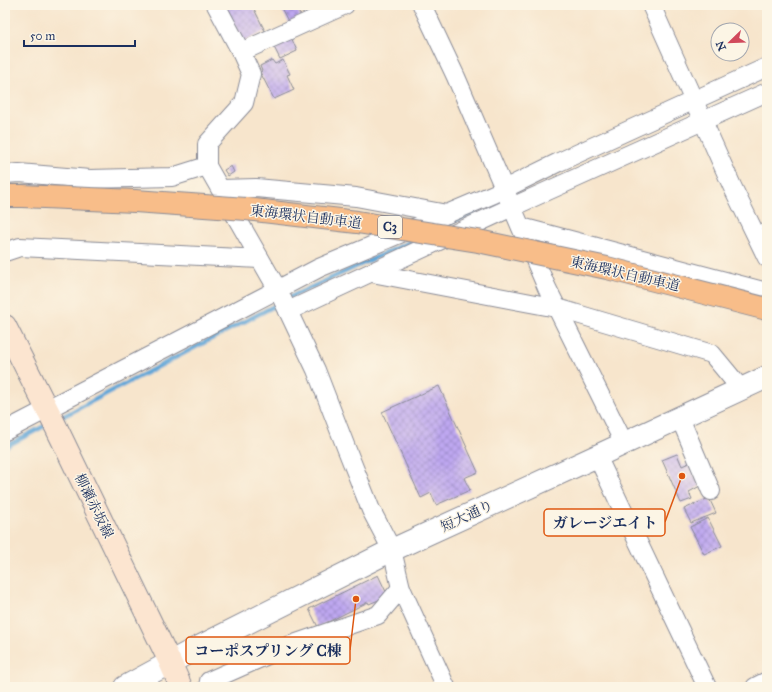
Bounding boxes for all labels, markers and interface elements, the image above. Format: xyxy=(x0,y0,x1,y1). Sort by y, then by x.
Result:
scale bar xyxy=(24,22,135,48)
north arrow xyxy=(710,22,750,62)
text: 50 m xyxy=(30,29,55,43)
text: N xyxy=(713,38,729,53)
street label: 東海環状自動車道 xyxy=(249,202,363,232)
road number: C3 xyxy=(378,216,402,238)
street label: 東海環状自動車道 xyxy=(569,253,681,295)
street label: 柳瀬赤坂線 xyxy=(71,471,117,541)
street label: 短大通り xyxy=(438,496,496,536)
callout: ガレージエイト xyxy=(544,509,665,536)
text: ガレージエイト xyxy=(553,514,657,532)
callout: コーポスプリング C棟 xyxy=(186,637,350,664)
text: コーポスプリング C棟 xyxy=(194,642,342,660)

